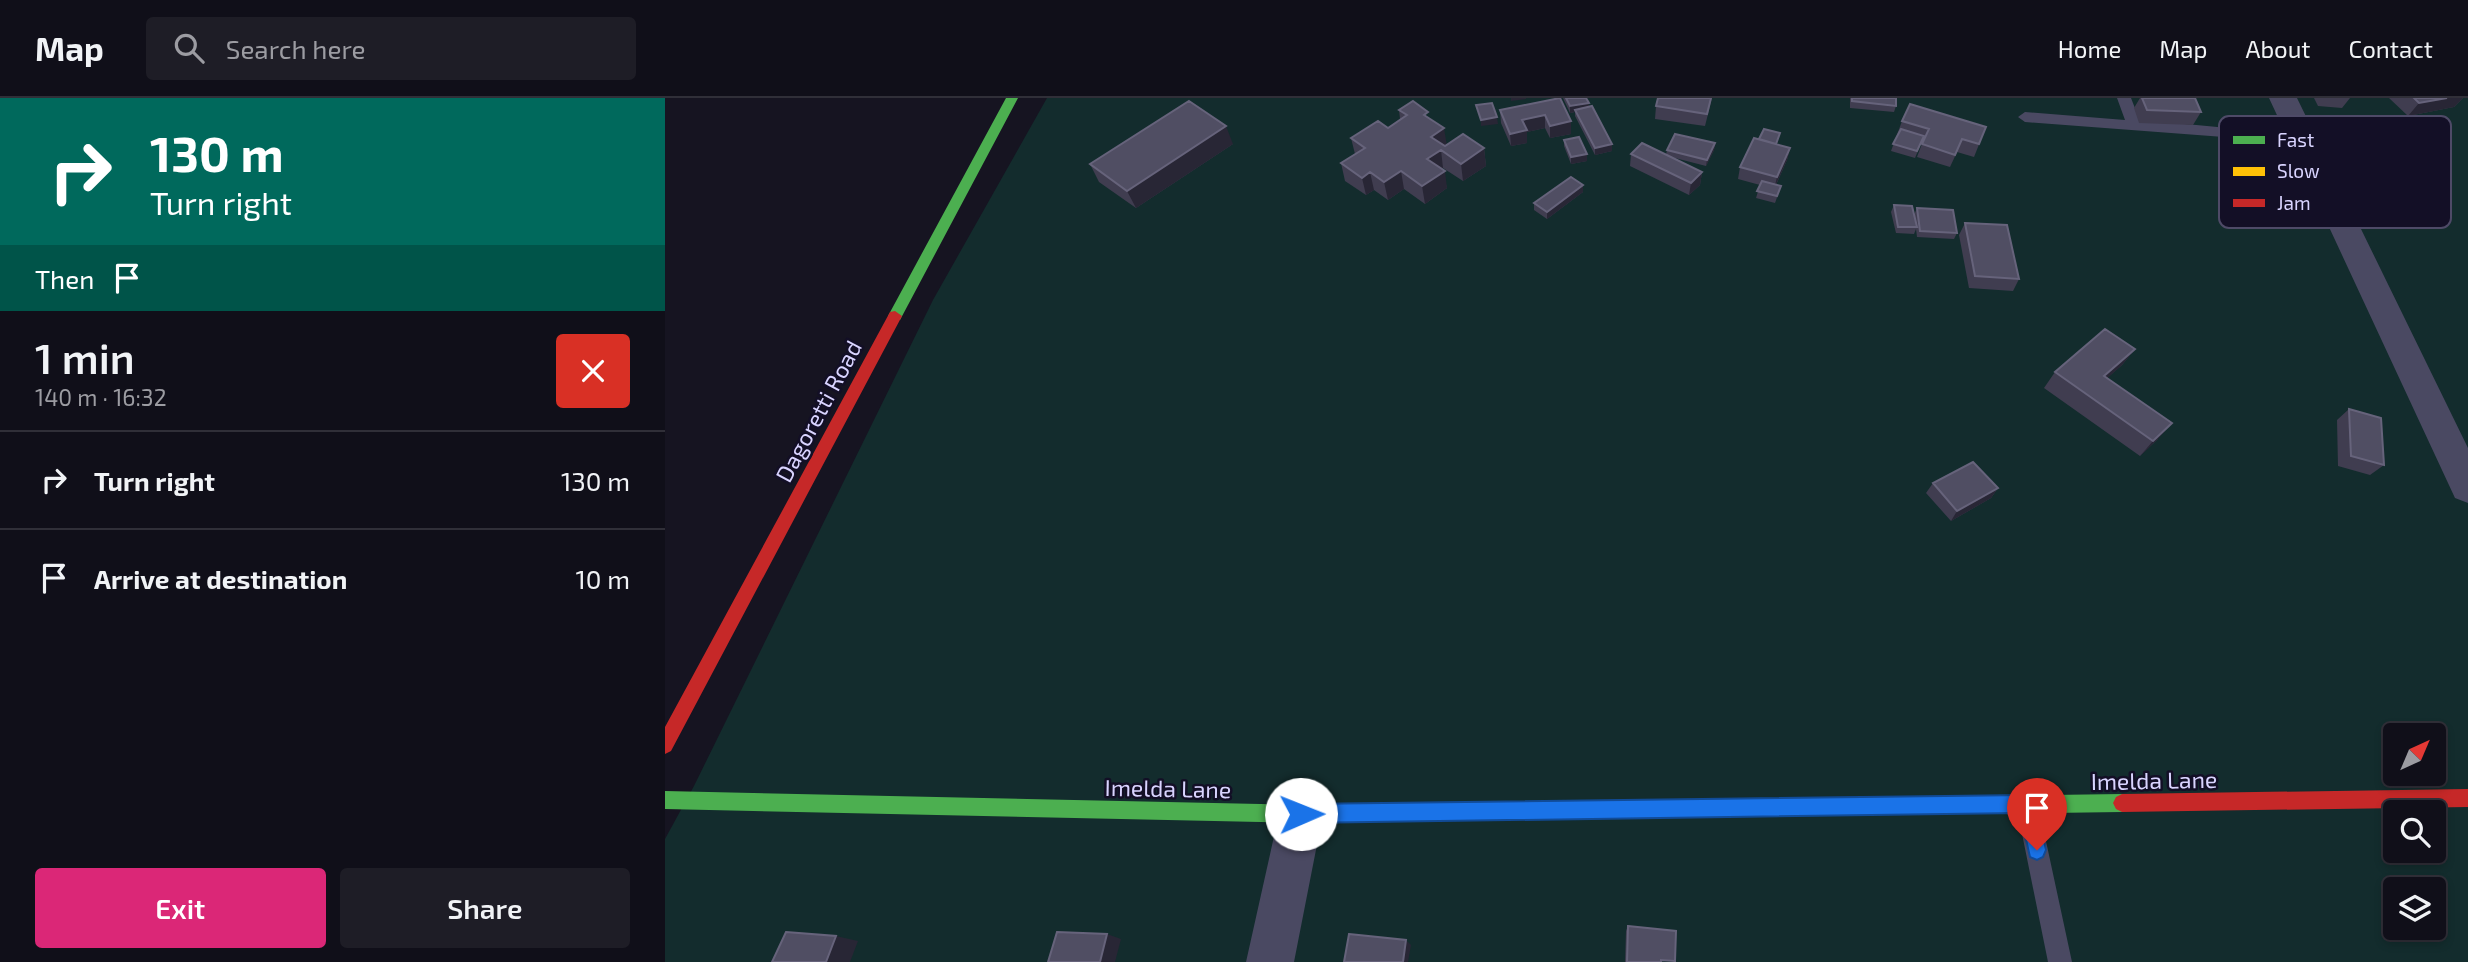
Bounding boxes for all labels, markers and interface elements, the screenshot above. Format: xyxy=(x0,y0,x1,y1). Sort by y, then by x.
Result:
search box xyxy=(146,17,636,80)
text: Map xyxy=(35,28,104,68)
icon: search xyxy=(170,29,208,67)
text: Search here xyxy=(226,33,365,64)
text: Home xyxy=(2058,34,2121,63)
text: Map xyxy=(2159,34,2207,63)
text: About xyxy=(2245,34,2311,63)
text: Contact xyxy=(2349,34,2433,63)
legend xyxy=(2219,116,2451,228)
text: 130 m xyxy=(150,123,284,182)
icon: right xyxy=(35,126,126,217)
text: Fast xyxy=(2277,128,2314,151)
text: Slow xyxy=(2277,159,2320,182)
text: Turn right xyxy=(150,183,292,221)
text: Jam xyxy=(2277,191,2311,214)
icon: arrive xyxy=(108,259,146,297)
text: Then xyxy=(35,263,94,294)
text: 1 min xyxy=(35,332,135,382)
button: close xyxy=(556,334,630,408)
street label: Dagoretti Road xyxy=(769,335,867,487)
text: 140 m · 16:32 xyxy=(35,383,167,411)
icon: right xyxy=(35,461,73,499)
text: Turn right xyxy=(94,465,215,496)
text: 130 m xyxy=(561,465,630,496)
icon: arrive xyxy=(35,559,73,597)
text: Arrive at destination xyxy=(94,563,347,594)
text: 10 m xyxy=(575,563,630,594)
north arrow xyxy=(2383,723,2447,786)
map controls xyxy=(2383,723,2446,940)
street label: Imelda Lane xyxy=(2091,765,2217,795)
street label: Imelda Lane xyxy=(1105,773,1231,803)
position arrow xyxy=(1264,777,1338,851)
pin xyxy=(2007,778,2067,850)
icon: arrive xyxy=(2018,789,2056,827)
button: search xyxy=(2383,800,2446,863)
button: Exit xyxy=(35,868,326,948)
button: Share xyxy=(340,868,630,948)
button: layers xyxy=(2383,877,2446,940)

